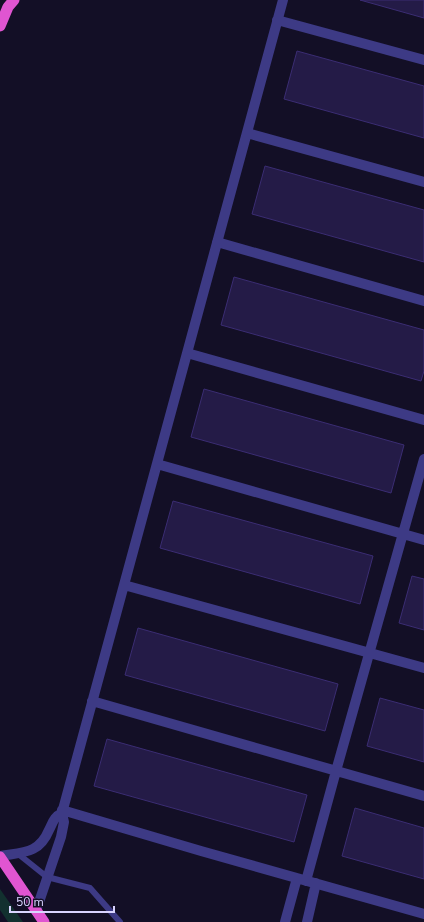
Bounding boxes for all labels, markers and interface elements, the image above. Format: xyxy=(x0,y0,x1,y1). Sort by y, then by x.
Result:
scale bar xyxy=(10,888,114,914)
text: 50 m xyxy=(16,894,44,910)

